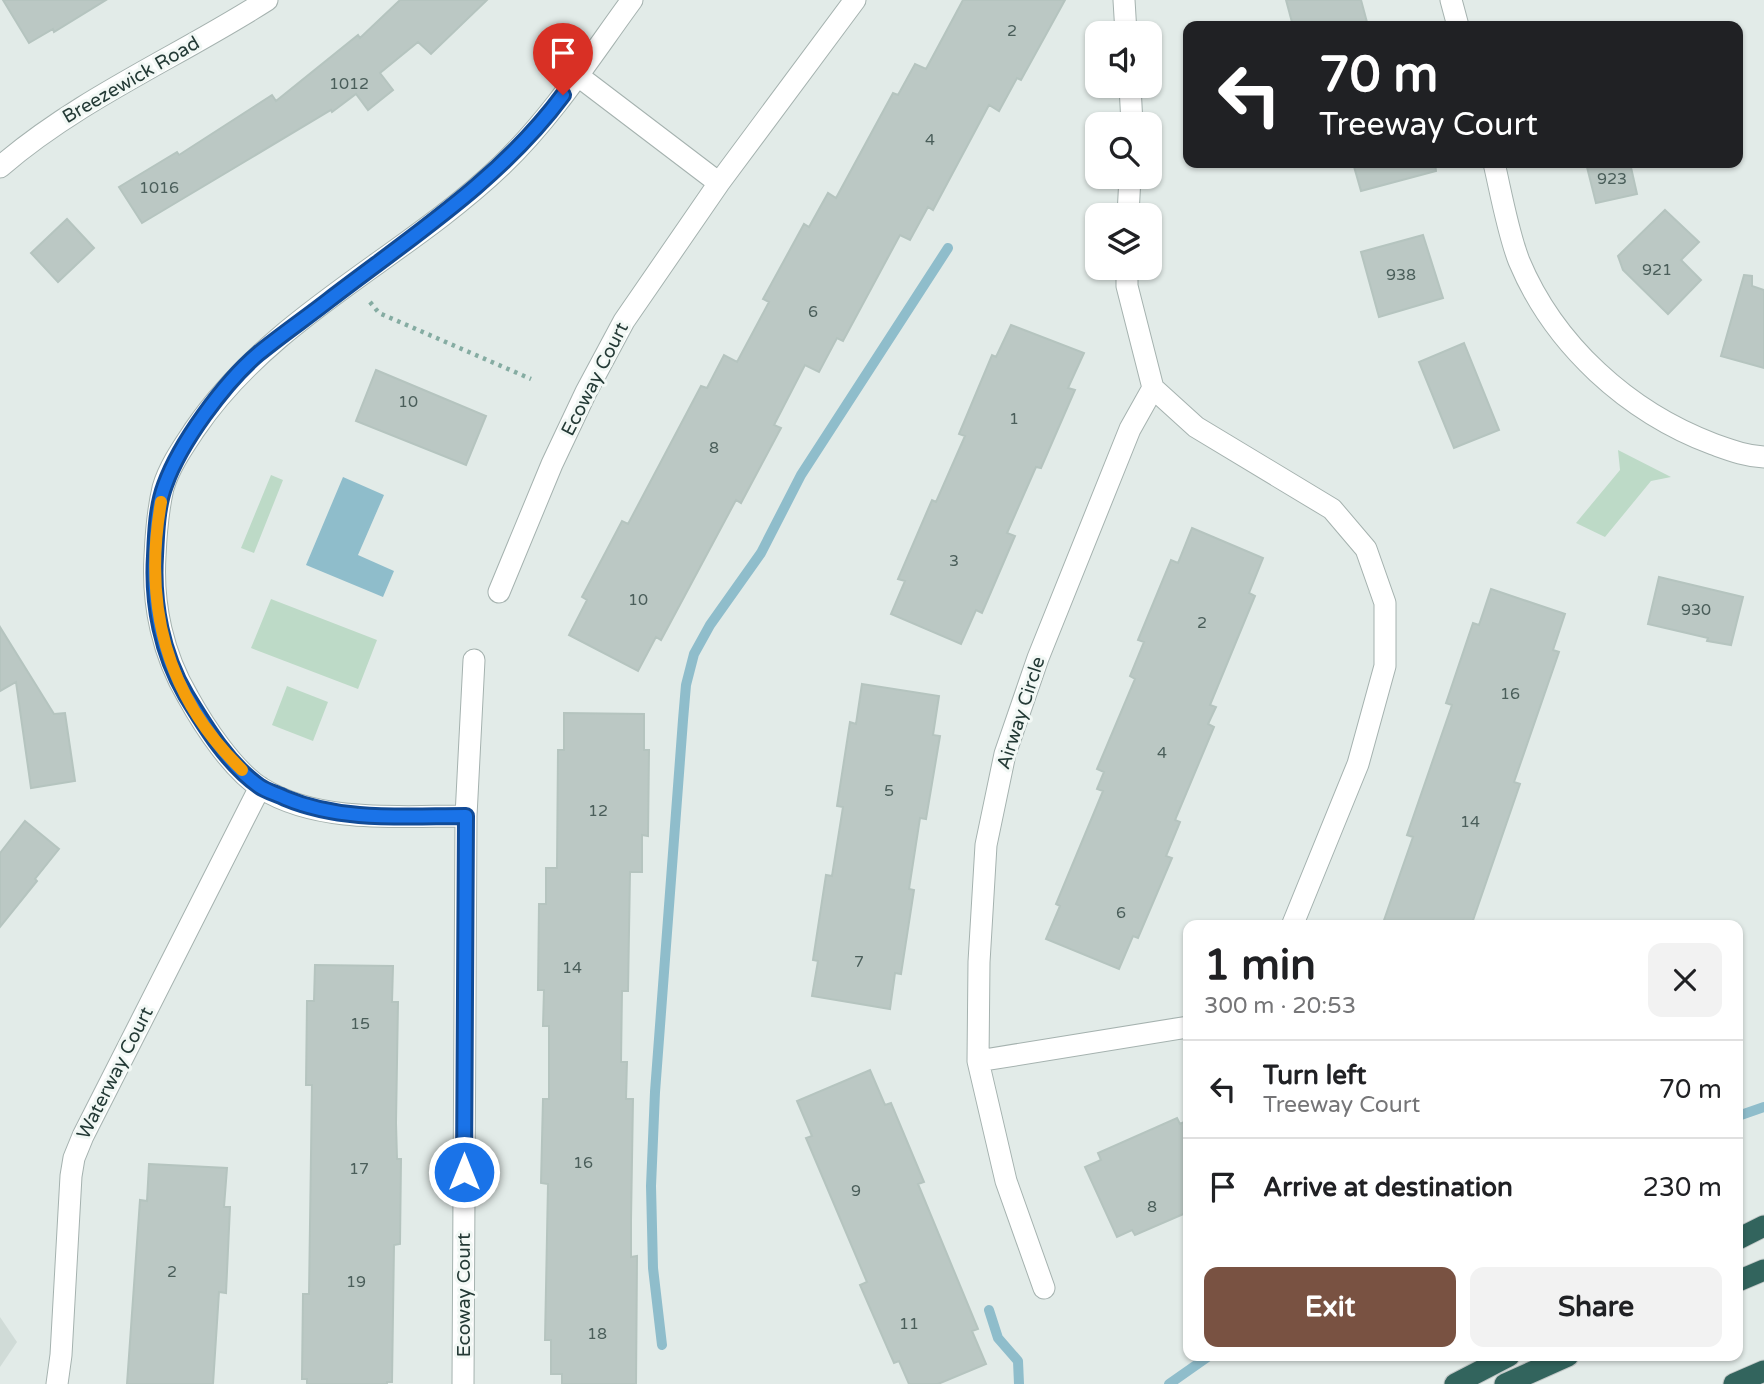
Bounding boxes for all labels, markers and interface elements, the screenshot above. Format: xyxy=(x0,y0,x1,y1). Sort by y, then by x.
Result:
house number: 2 xyxy=(1007,21,1017,41)
map controls xyxy=(1085,21,1162,280)
button: sound xyxy=(1085,21,1162,98)
pin xyxy=(533,23,593,95)
street label: Breezewick Road xyxy=(59,32,203,128)
icon: arrive xyxy=(544,34,582,72)
text: 70 m xyxy=(1319,46,1438,105)
icon: left xyxy=(1204,49,1295,140)
house number: 1012 xyxy=(329,74,369,94)
text: Treeway Court xyxy=(1319,106,1538,144)
button: search xyxy=(1085,112,1162,189)
house number: 4 xyxy=(925,130,935,150)
house number: 923 xyxy=(1597,169,1627,189)
house number: 1016 xyxy=(139,178,179,198)
button: layers xyxy=(1085,203,1162,280)
house number: 921 xyxy=(1642,260,1672,280)
house number: 938 xyxy=(1386,265,1416,285)
house number: 6 xyxy=(808,302,818,322)
street label: Ecoway Court xyxy=(557,319,633,439)
house number: 10 xyxy=(398,392,418,412)
house number: 1 xyxy=(1009,409,1019,429)
house number: 8 xyxy=(709,438,719,458)
house number: 3 xyxy=(949,551,959,571)
house number: 10 xyxy=(628,590,648,610)
house number: 930 xyxy=(1681,600,1711,620)
house number: 2 xyxy=(1197,613,1207,633)
street label: Airway Circle xyxy=(992,654,1050,772)
house number: 16 xyxy=(1500,684,1520,704)
house number: 4 xyxy=(1157,743,1167,763)
house number: 5 xyxy=(884,781,894,801)
house number: 12 xyxy=(588,801,608,821)
house number: 14 xyxy=(1460,812,1480,832)
house number: 6 xyxy=(1116,903,1126,923)
text: 1 min xyxy=(1204,940,1316,991)
button: close xyxy=(1648,943,1722,1017)
house number: 7 xyxy=(854,952,864,972)
house number: 14 xyxy=(562,958,582,978)
text: 300 m · 20:53 xyxy=(1204,992,1356,1020)
street label: Waterway Court xyxy=(72,1003,158,1143)
house number: 15 xyxy=(350,1014,370,1034)
text: Turn left xyxy=(1263,1060,1366,1091)
icon: left xyxy=(1204,1070,1242,1108)
text: 70 m xyxy=(1659,1074,1722,1105)
text: Treeway Court xyxy=(1263,1091,1420,1119)
position arrow xyxy=(427,1135,501,1209)
house number: 16 xyxy=(573,1153,593,1173)
house number: 17 xyxy=(349,1159,369,1179)
icon: arrive xyxy=(1204,1168,1242,1206)
text: Arrive at destination xyxy=(1263,1172,1513,1203)
text: 230 m xyxy=(1642,1172,1722,1203)
house number: 9 xyxy=(851,1181,861,1201)
house number: 8 xyxy=(1147,1197,1157,1217)
street label: Ecoway Court xyxy=(453,1233,475,1357)
house number: 2 xyxy=(167,1262,177,1282)
button: Exit xyxy=(1204,1267,1456,1347)
button: Share xyxy=(1470,1267,1722,1347)
house number: 19 xyxy=(346,1272,366,1292)
house number: 11 xyxy=(899,1314,919,1334)
house number: 18 xyxy=(587,1324,607,1344)

